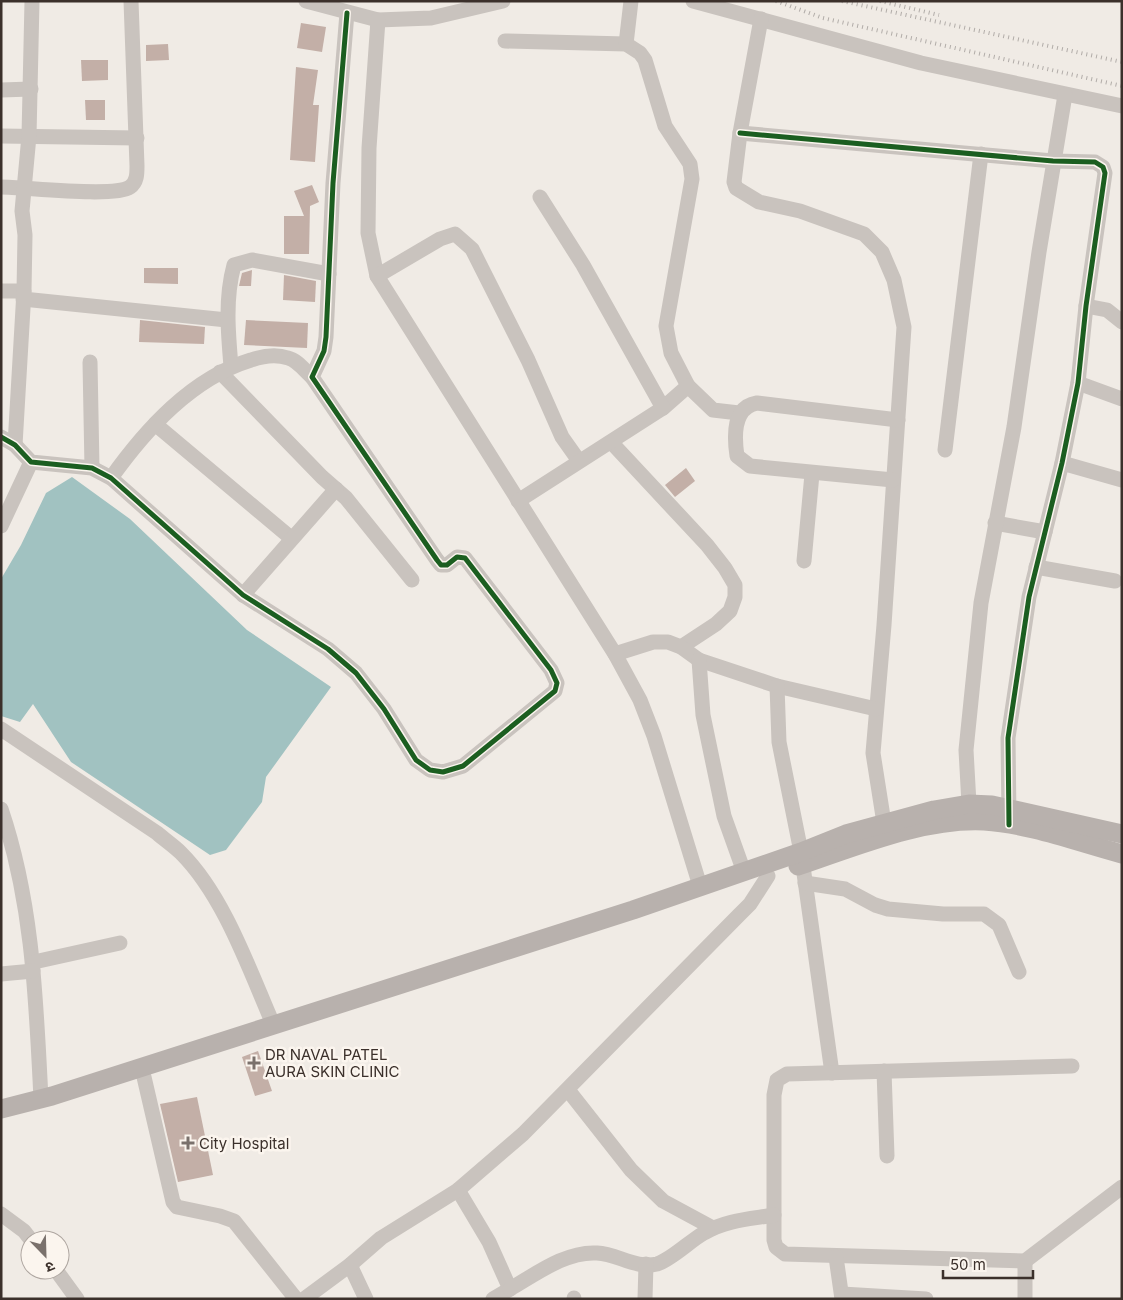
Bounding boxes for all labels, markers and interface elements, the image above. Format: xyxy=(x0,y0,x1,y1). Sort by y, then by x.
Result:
place label: DR NAVAL PATEL AURA SKIN CLINIC xyxy=(265,1045,399,1081)
marker: DR NAVAL PATEL AURA SKIN CLINIC xyxy=(247,1056,261,1070)
place label: City Hospital xyxy=(199,1134,289,1153)
marker: City Hospital xyxy=(181,1136,195,1150)
north arrow xyxy=(20,1230,70,1280)
scale bar xyxy=(943,1248,1033,1280)
text: 50 m xyxy=(950,1255,986,1274)
text: उ xyxy=(42,1258,57,1277)

